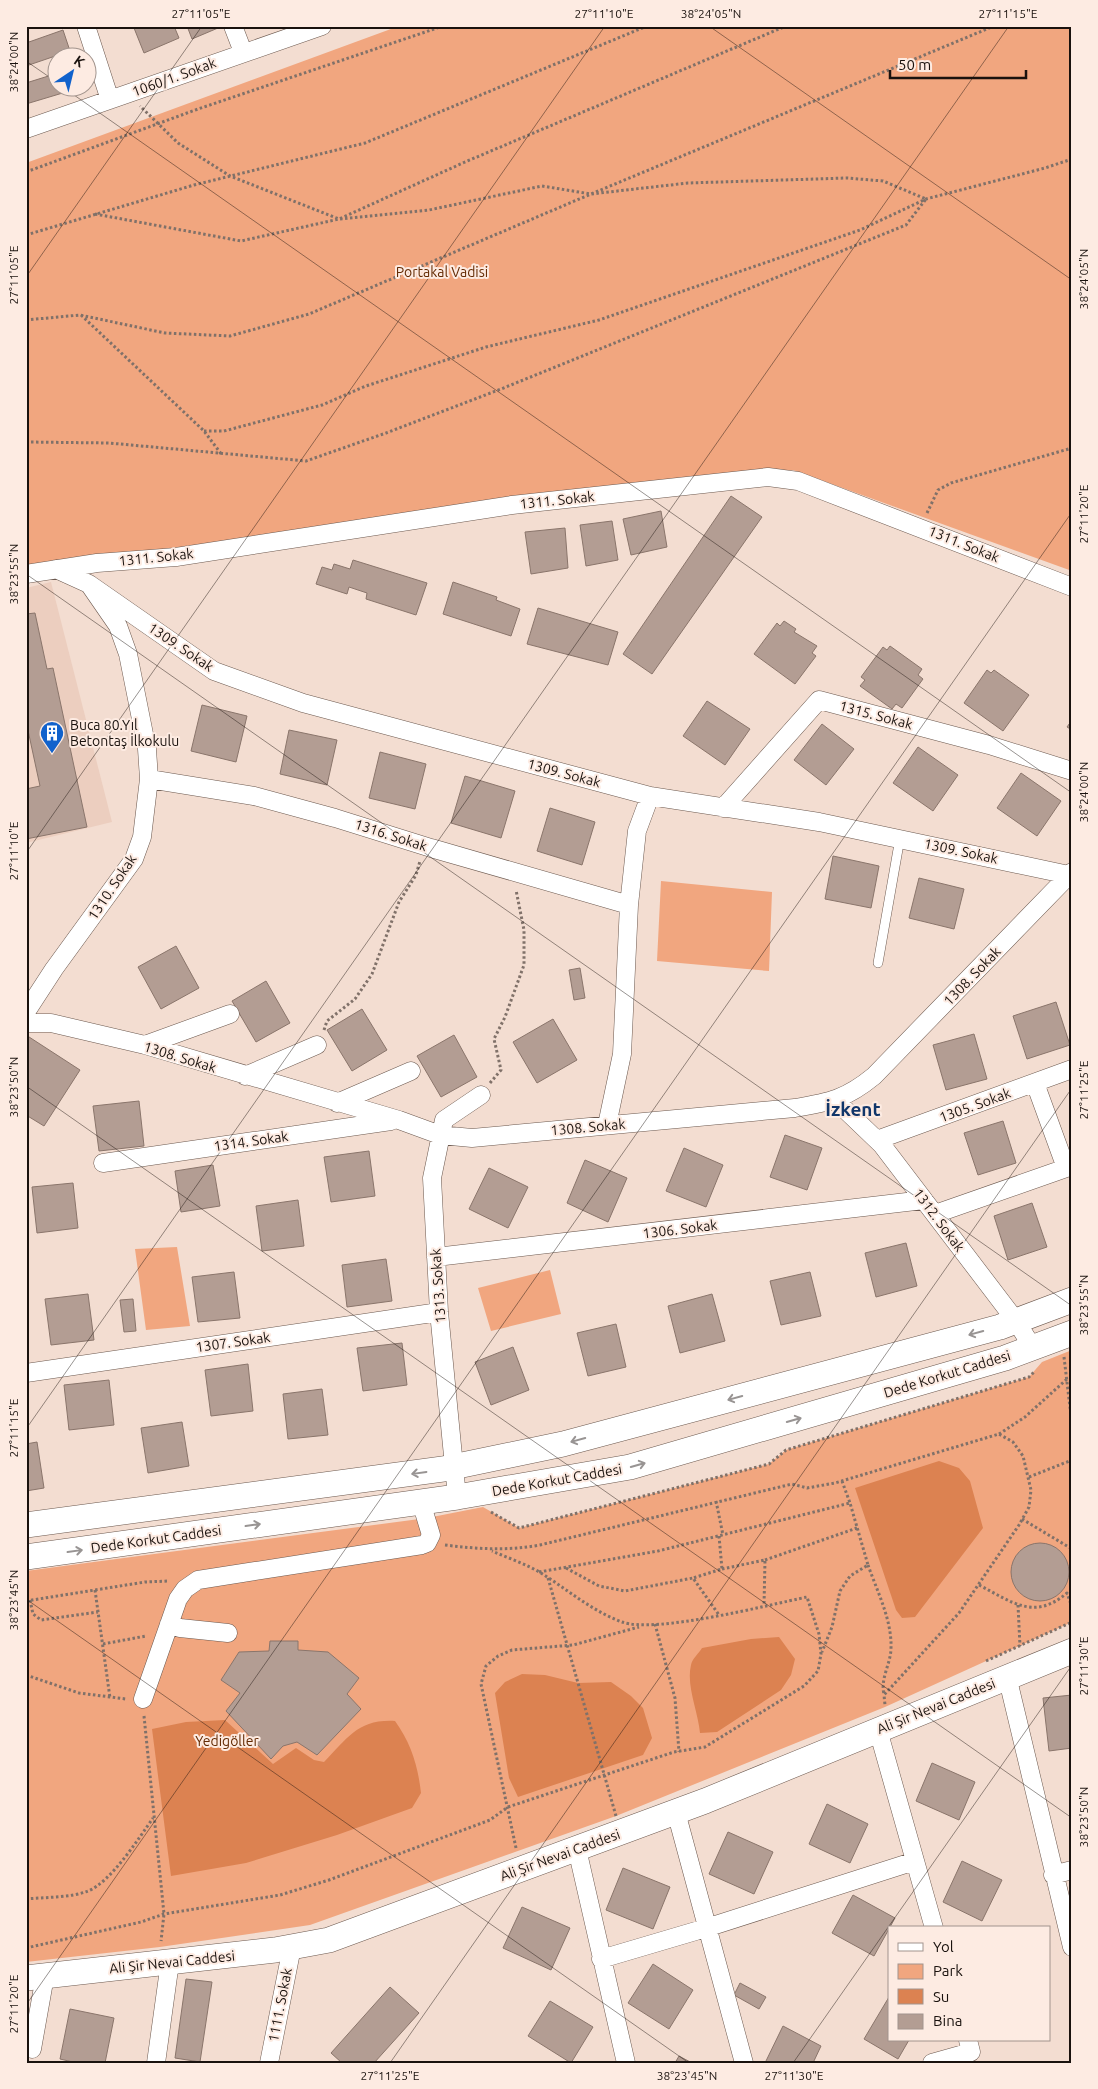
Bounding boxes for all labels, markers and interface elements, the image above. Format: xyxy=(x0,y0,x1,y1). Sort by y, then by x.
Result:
text: 27°11'05"E xyxy=(172,7,231,20)
text: 27°11'10"E xyxy=(575,7,634,20)
text: 38°24'05"N xyxy=(681,7,741,20)
text: 27°11'15"E xyxy=(979,7,1038,20)
text: 38°24'00"N xyxy=(7,32,20,92)
north arrow xyxy=(48,48,98,98)
scale bar xyxy=(890,48,1027,80)
text: K xyxy=(71,52,88,71)
street label: 1060/1. Sokak xyxy=(130,54,218,100)
text: 50 m xyxy=(898,56,931,73)
text: 27°11'05"E xyxy=(7,245,20,304)
text: 38°24'05"N xyxy=(1077,249,1090,309)
park label: Portakal Vadisi xyxy=(396,264,488,280)
text: 27°11'20"E xyxy=(1077,484,1090,543)
street label: 1311. Sokak xyxy=(519,488,595,512)
street label: 1311. Sokak xyxy=(926,523,1002,565)
text: 38°23'55"N xyxy=(7,544,20,604)
street label: 1311. Sokak xyxy=(118,545,194,569)
street label: 1309. Sokak xyxy=(145,619,217,675)
street label: 1315. Sokak xyxy=(838,698,914,732)
place label: Buca 80.Yıl Betontaş İlkokulu xyxy=(70,717,179,749)
building icon: Buca 80.Yıl Betontaş İlkokulu xyxy=(39,720,65,754)
street label: 1309. Sokak xyxy=(526,756,602,790)
text: 38°24'00"N xyxy=(1077,762,1090,822)
street label: 1316. Sokak xyxy=(353,816,429,854)
text: 27°11'10"E xyxy=(7,821,20,880)
street label: 1309. Sokak xyxy=(923,835,999,867)
street label: 1310. Sokak xyxy=(84,851,140,923)
street label: 1308. Sokak xyxy=(940,943,1004,1009)
street label: 1308. Sokak xyxy=(142,1038,218,1076)
text: 38°23'50"N xyxy=(7,1057,20,1117)
text: 27°11'25"E xyxy=(1077,1060,1090,1119)
street label: 1305. Sokak xyxy=(937,1085,1013,1125)
district label: İzkent xyxy=(825,1098,881,1120)
street label: 1308. Sokak xyxy=(550,1116,626,1138)
street label: 1314. Sokak xyxy=(213,1128,289,1154)
street label: 1312. Sokak xyxy=(910,1185,968,1255)
street label: 1306. Sokak xyxy=(642,1216,718,1242)
street label: 1313. Sokak xyxy=(427,1248,449,1324)
text: 38°23'55"N xyxy=(1077,1275,1090,1335)
street label: 1307. Sokak xyxy=(195,1329,271,1355)
one-way arrow xyxy=(969,1329,985,1338)
street label: Dede Korkut Caddesi xyxy=(882,1347,1012,1401)
one-way arrow xyxy=(727,1394,743,1403)
text: 27°11'15"E xyxy=(7,1398,20,1457)
one-way arrow xyxy=(786,1414,802,1424)
one-way arrow xyxy=(570,1436,586,1446)
one-way arrow xyxy=(630,1459,646,1469)
street label: Dede Korkut Caddesi xyxy=(491,1461,623,1499)
one-way arrow xyxy=(411,1468,427,1478)
one-way arrow xyxy=(244,1520,260,1530)
street label: Dede Korkut Caddesi xyxy=(90,1522,222,1556)
one-way arrow xyxy=(66,1545,82,1555)
text: 38°23'45"N xyxy=(7,1570,20,1630)
text: 27°11'30"E xyxy=(1077,1636,1090,1695)
street label: Ali Şir Nevai Caddesi xyxy=(874,1675,998,1737)
park label: Yedigöller xyxy=(195,1733,259,1749)
text: 38°23'50"N xyxy=(1077,1787,1090,1847)
street label: Ali Şir Nevai Caddesi xyxy=(498,1826,622,1884)
legend xyxy=(888,1926,1050,2042)
text: Yol xyxy=(933,1938,954,1955)
street label: Ali Şir Nevai Caddesi xyxy=(108,1947,236,1977)
text: Park xyxy=(933,1962,963,1979)
street label: 1111. Sokak xyxy=(265,1967,295,2043)
text: 27°11'20"E xyxy=(7,1974,20,2033)
text: Su xyxy=(933,1988,949,2005)
text: Bina xyxy=(933,2012,962,2029)
text: 27°11'25"E xyxy=(361,2069,420,2082)
text: 38°23'45"N xyxy=(657,2069,717,2082)
text: 27°11'30"E xyxy=(765,2069,824,2082)

